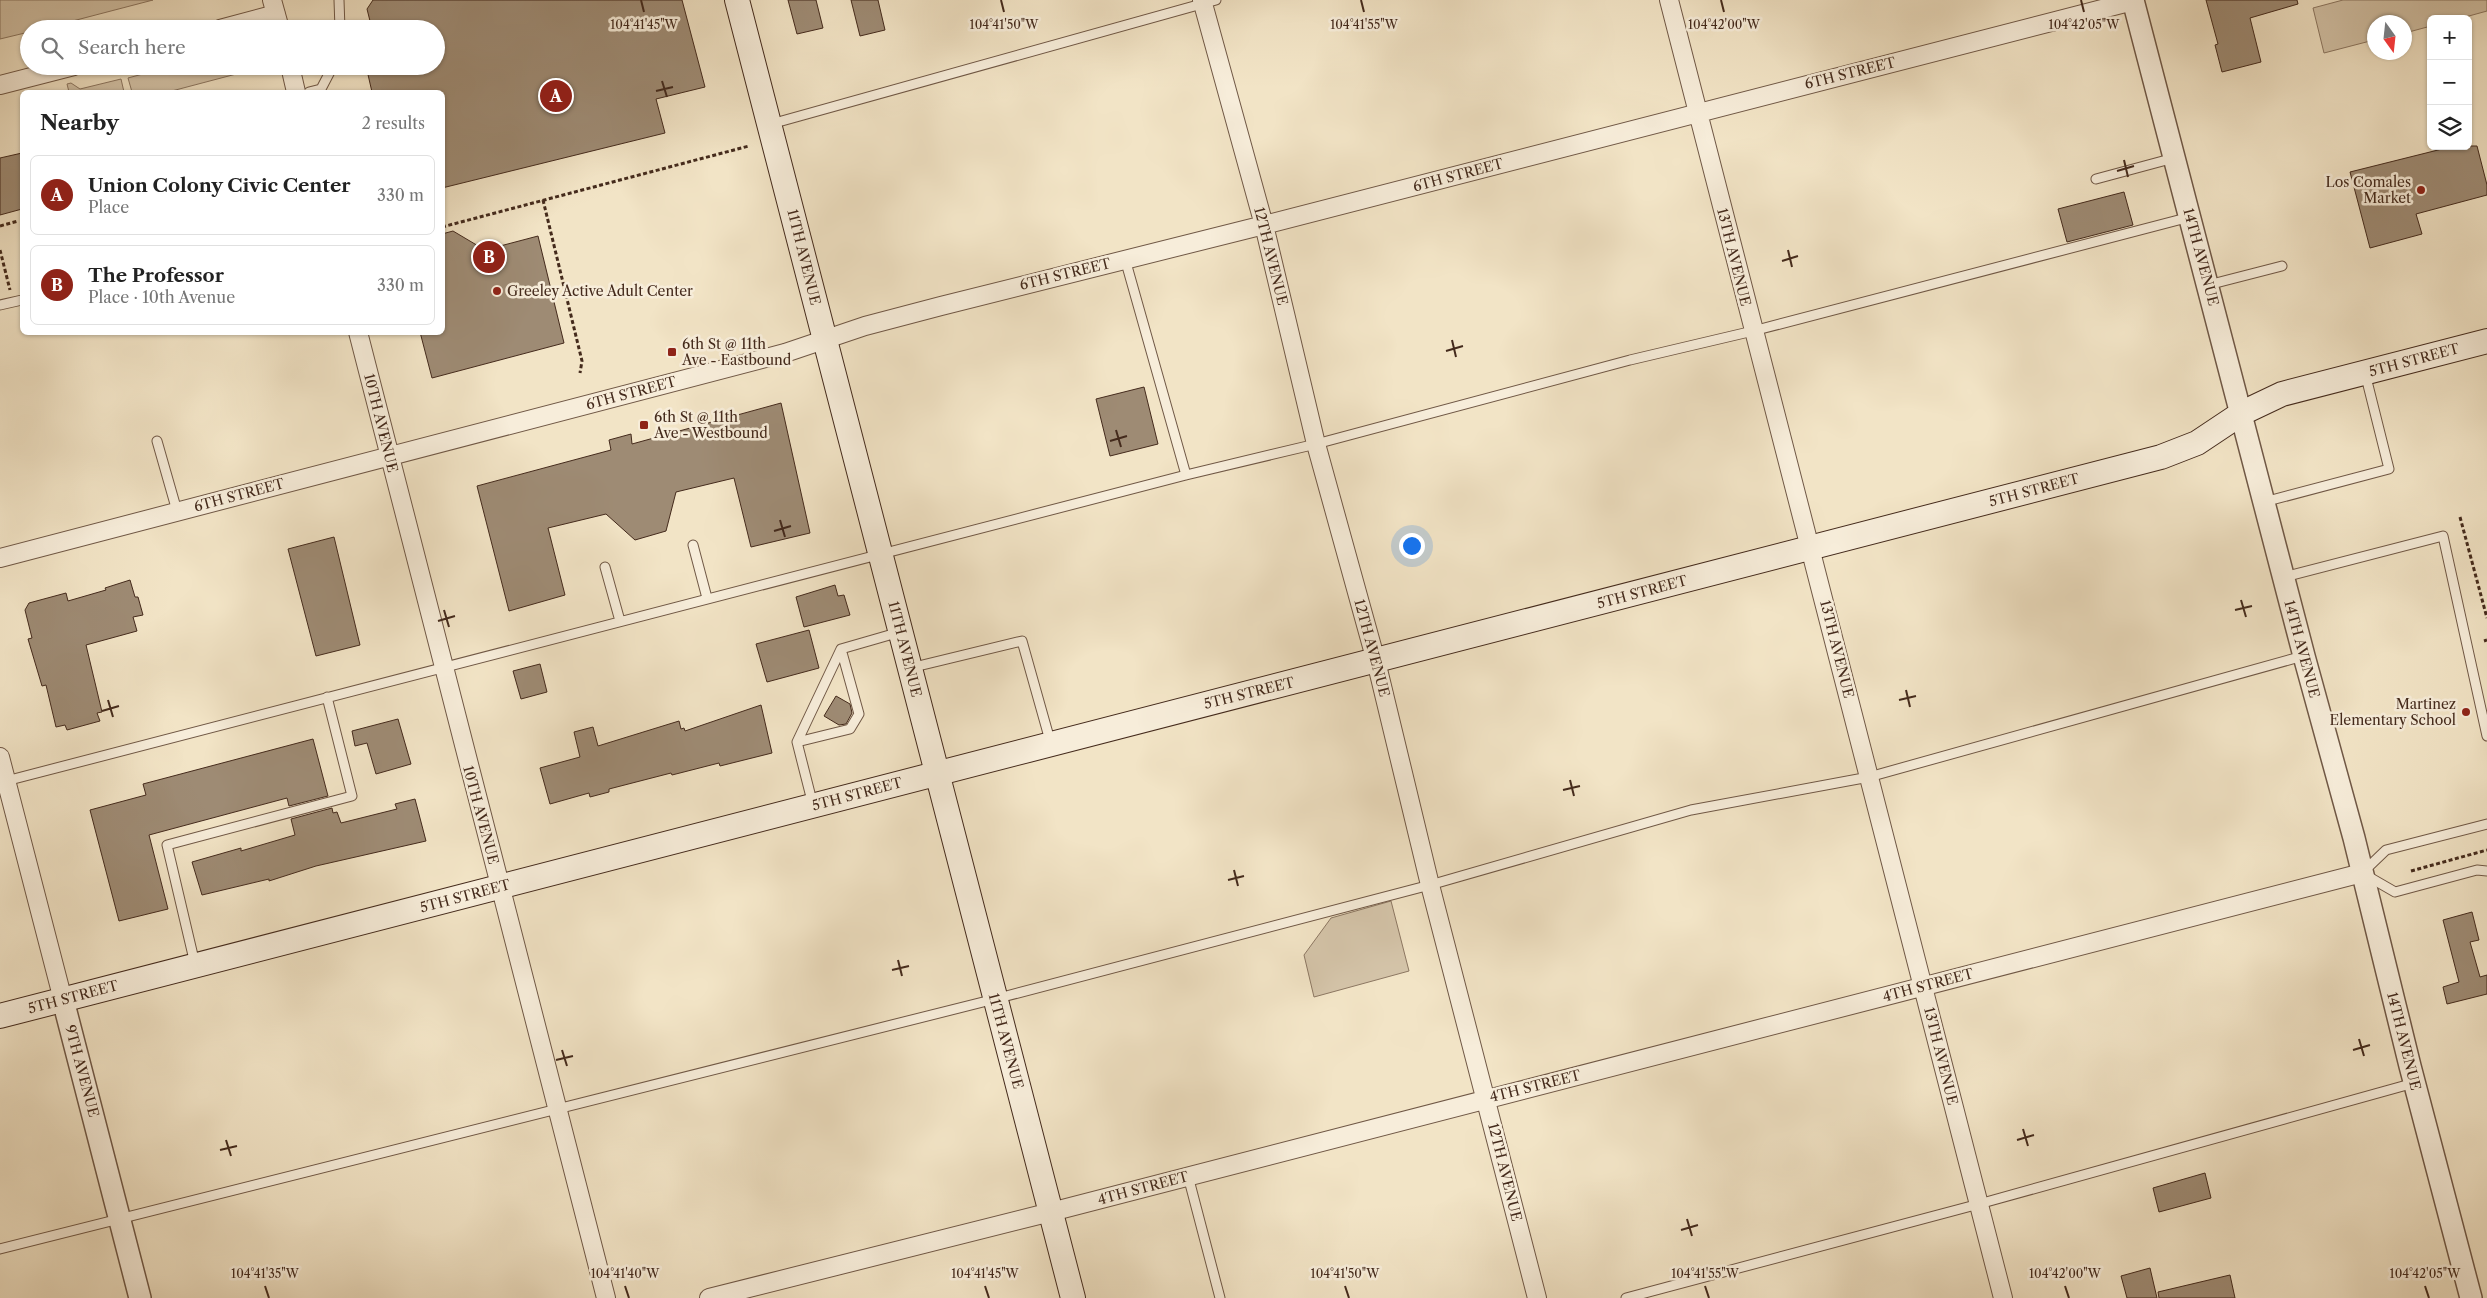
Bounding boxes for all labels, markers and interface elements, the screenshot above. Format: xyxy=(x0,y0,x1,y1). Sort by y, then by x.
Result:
north arrow xyxy=(2367,15,2412,60)
map controls xyxy=(2427,15,2472,150)
button: + xyxy=(2427,15,2472,60)
text: 104°41'45"W xyxy=(610,17,679,32)
text: 104°41'50"W xyxy=(970,17,1039,32)
text: 104°41'55"W xyxy=(1330,17,1399,32)
text: 104°42'00"W xyxy=(1688,17,1761,32)
text: 104°42'05"W xyxy=(2049,17,2120,32)
search box xyxy=(20,20,445,75)
icon: search xyxy=(38,34,66,62)
text: Search here xyxy=(78,36,186,59)
street label: 6TH STREET xyxy=(1803,53,1898,93)
button: − xyxy=(2427,60,2472,105)
pin: A xyxy=(540,77,572,115)
button: layers xyxy=(2427,105,2472,150)
text: Nearby xyxy=(40,110,119,135)
text: 2 results xyxy=(362,113,425,133)
street label: 6TH STREET xyxy=(1411,154,1506,196)
place label: Los Comales Market xyxy=(2326,173,2411,207)
text: Union Colony Civic Center xyxy=(88,174,351,197)
marker: Los Comales Market xyxy=(2415,184,2427,196)
text: A xyxy=(51,185,63,205)
text: 330 m xyxy=(377,185,424,205)
text: Place xyxy=(88,197,129,217)
street label: 12TH AVENUE xyxy=(1250,205,1292,307)
street label: 13TH AVENUE xyxy=(1713,206,1755,308)
street label: 14TH AVENUE xyxy=(2179,206,2223,308)
street label: 11TH AVENUE xyxy=(783,207,825,307)
pin: B xyxy=(473,238,505,276)
street label: 6TH STREET xyxy=(1018,254,1113,294)
text: The Professor xyxy=(88,264,224,287)
text: B xyxy=(51,275,63,295)
text: 330 m xyxy=(377,275,424,295)
place label: Greeley Active Adult Center xyxy=(507,282,693,300)
marker: Greeley Active Adult Center xyxy=(491,285,503,297)
text: Place · 10th Avenue xyxy=(88,287,235,307)
place label: 6th St @ 11th Ave - Eastbound xyxy=(681,335,792,369)
street label: 5TH STREET xyxy=(2367,339,2462,381)
marker: 6th St @ 11th Ave - Eastbound xyxy=(666,346,678,358)
street label: 10TH AVENUE xyxy=(360,372,402,474)
street label: 6TH STREET xyxy=(584,372,679,414)
place label: 6th St @ 11th Ave - Westbound xyxy=(653,408,768,442)
marker: 6th St @ 11th Ave - Westbound xyxy=(638,419,650,431)
street label: 5TH STREET xyxy=(1987,469,2082,511)
street label: 6TH STREET xyxy=(192,474,287,516)
your location xyxy=(1399,533,1425,559)
street label: 5TH STREET xyxy=(1595,571,1690,613)
street label: 12TH AVENUE xyxy=(1350,597,1394,699)
street label: 13TH AVENUE xyxy=(1816,598,1858,700)
street label: 14TH AVENUE xyxy=(2280,598,2324,700)
street label: 11TH AVENUE xyxy=(884,599,926,699)
street label: 5TH STREET xyxy=(1202,673,1297,713)
place label: Martinez Elementary School xyxy=(2330,695,2456,729)
marker: Martinez Elementary School xyxy=(2460,706,2472,718)
street label: 10TH AVENUE xyxy=(459,764,503,866)
street label: 5TH STREET xyxy=(810,773,905,815)
street label: 5TH STREET xyxy=(418,875,513,917)
street label: 4TH STREET xyxy=(1881,964,1976,1006)
street label: 5TH STREET xyxy=(26,976,121,1018)
street label: 14TH AVENUE xyxy=(2383,990,2425,1092)
street label: 11TH AVENUE xyxy=(985,991,1027,1091)
street label: 13TH AVENUE xyxy=(1920,1005,1962,1107)
street label: 9TH AVENUE xyxy=(61,1023,103,1119)
street label: 4TH STREET xyxy=(1488,1066,1583,1106)
street label: 12TH AVENUE xyxy=(1484,1121,1526,1223)
street label: 4TH STREET xyxy=(1096,1167,1191,1209)
text: 104°41'35"W xyxy=(231,1266,300,1281)
text: 104°41'40"W xyxy=(591,1266,660,1281)
text: 104°41'45"W xyxy=(951,1266,1020,1281)
text: 104°41'50"W xyxy=(1311,1266,1380,1281)
text: 104°41'55"W xyxy=(1671,1266,1740,1281)
text: 104°42'00"W xyxy=(2029,1266,2102,1281)
text: 104°42'05"W xyxy=(2390,1266,2461,1281)

